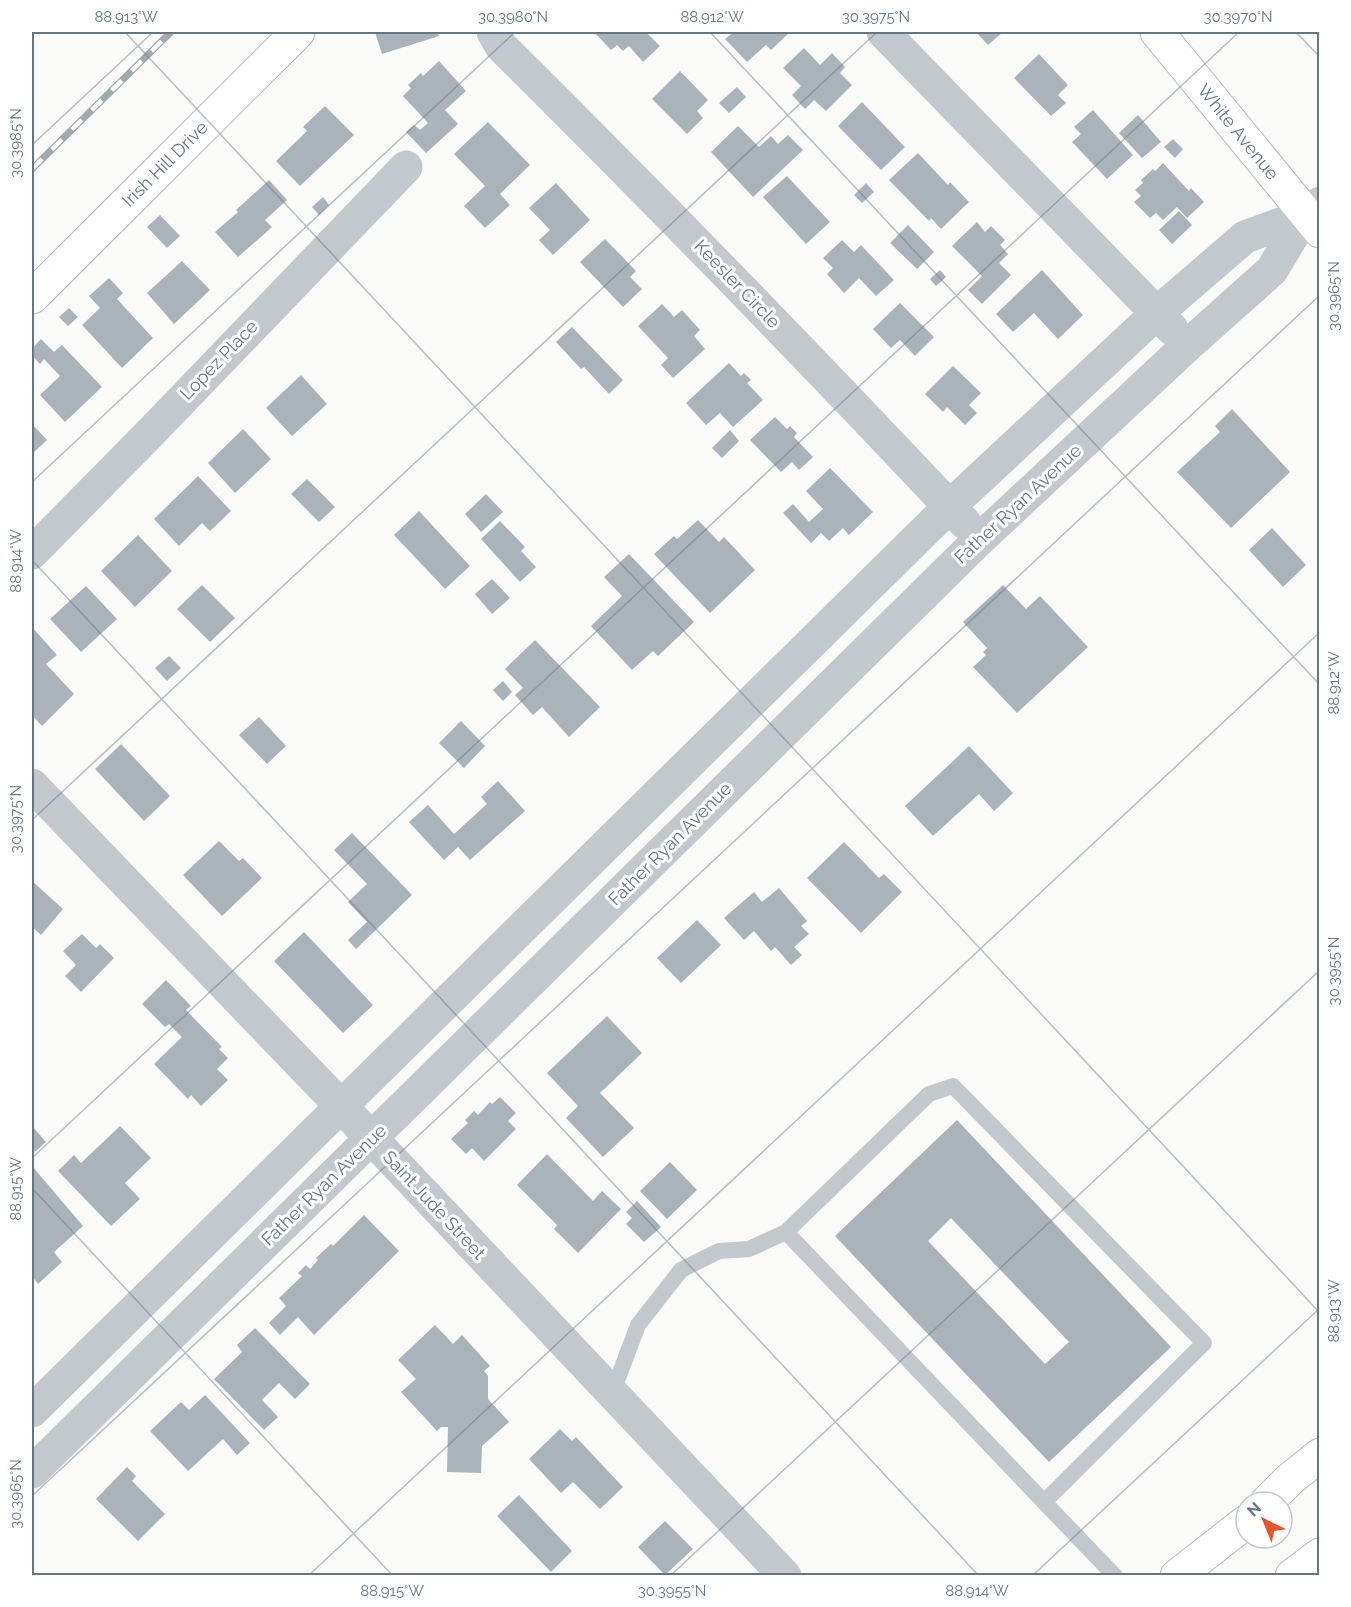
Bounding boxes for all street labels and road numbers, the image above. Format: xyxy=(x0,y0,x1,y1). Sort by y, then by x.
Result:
street label: White Avenue xyxy=(1193,80,1284,184)
street label: Irish Hill Drive xyxy=(117,116,212,211)
street label: Keesler Circle xyxy=(690,235,785,332)
street label: Lopez Place xyxy=(176,315,262,404)
street label: Father Ryan Avenue xyxy=(950,439,1086,568)
street label: Father Ryan Avenue xyxy=(604,777,736,910)
street label: Father Ryan Avenue xyxy=(257,1119,391,1250)
street label: Saint Jude Street xyxy=(379,1146,490,1263)

